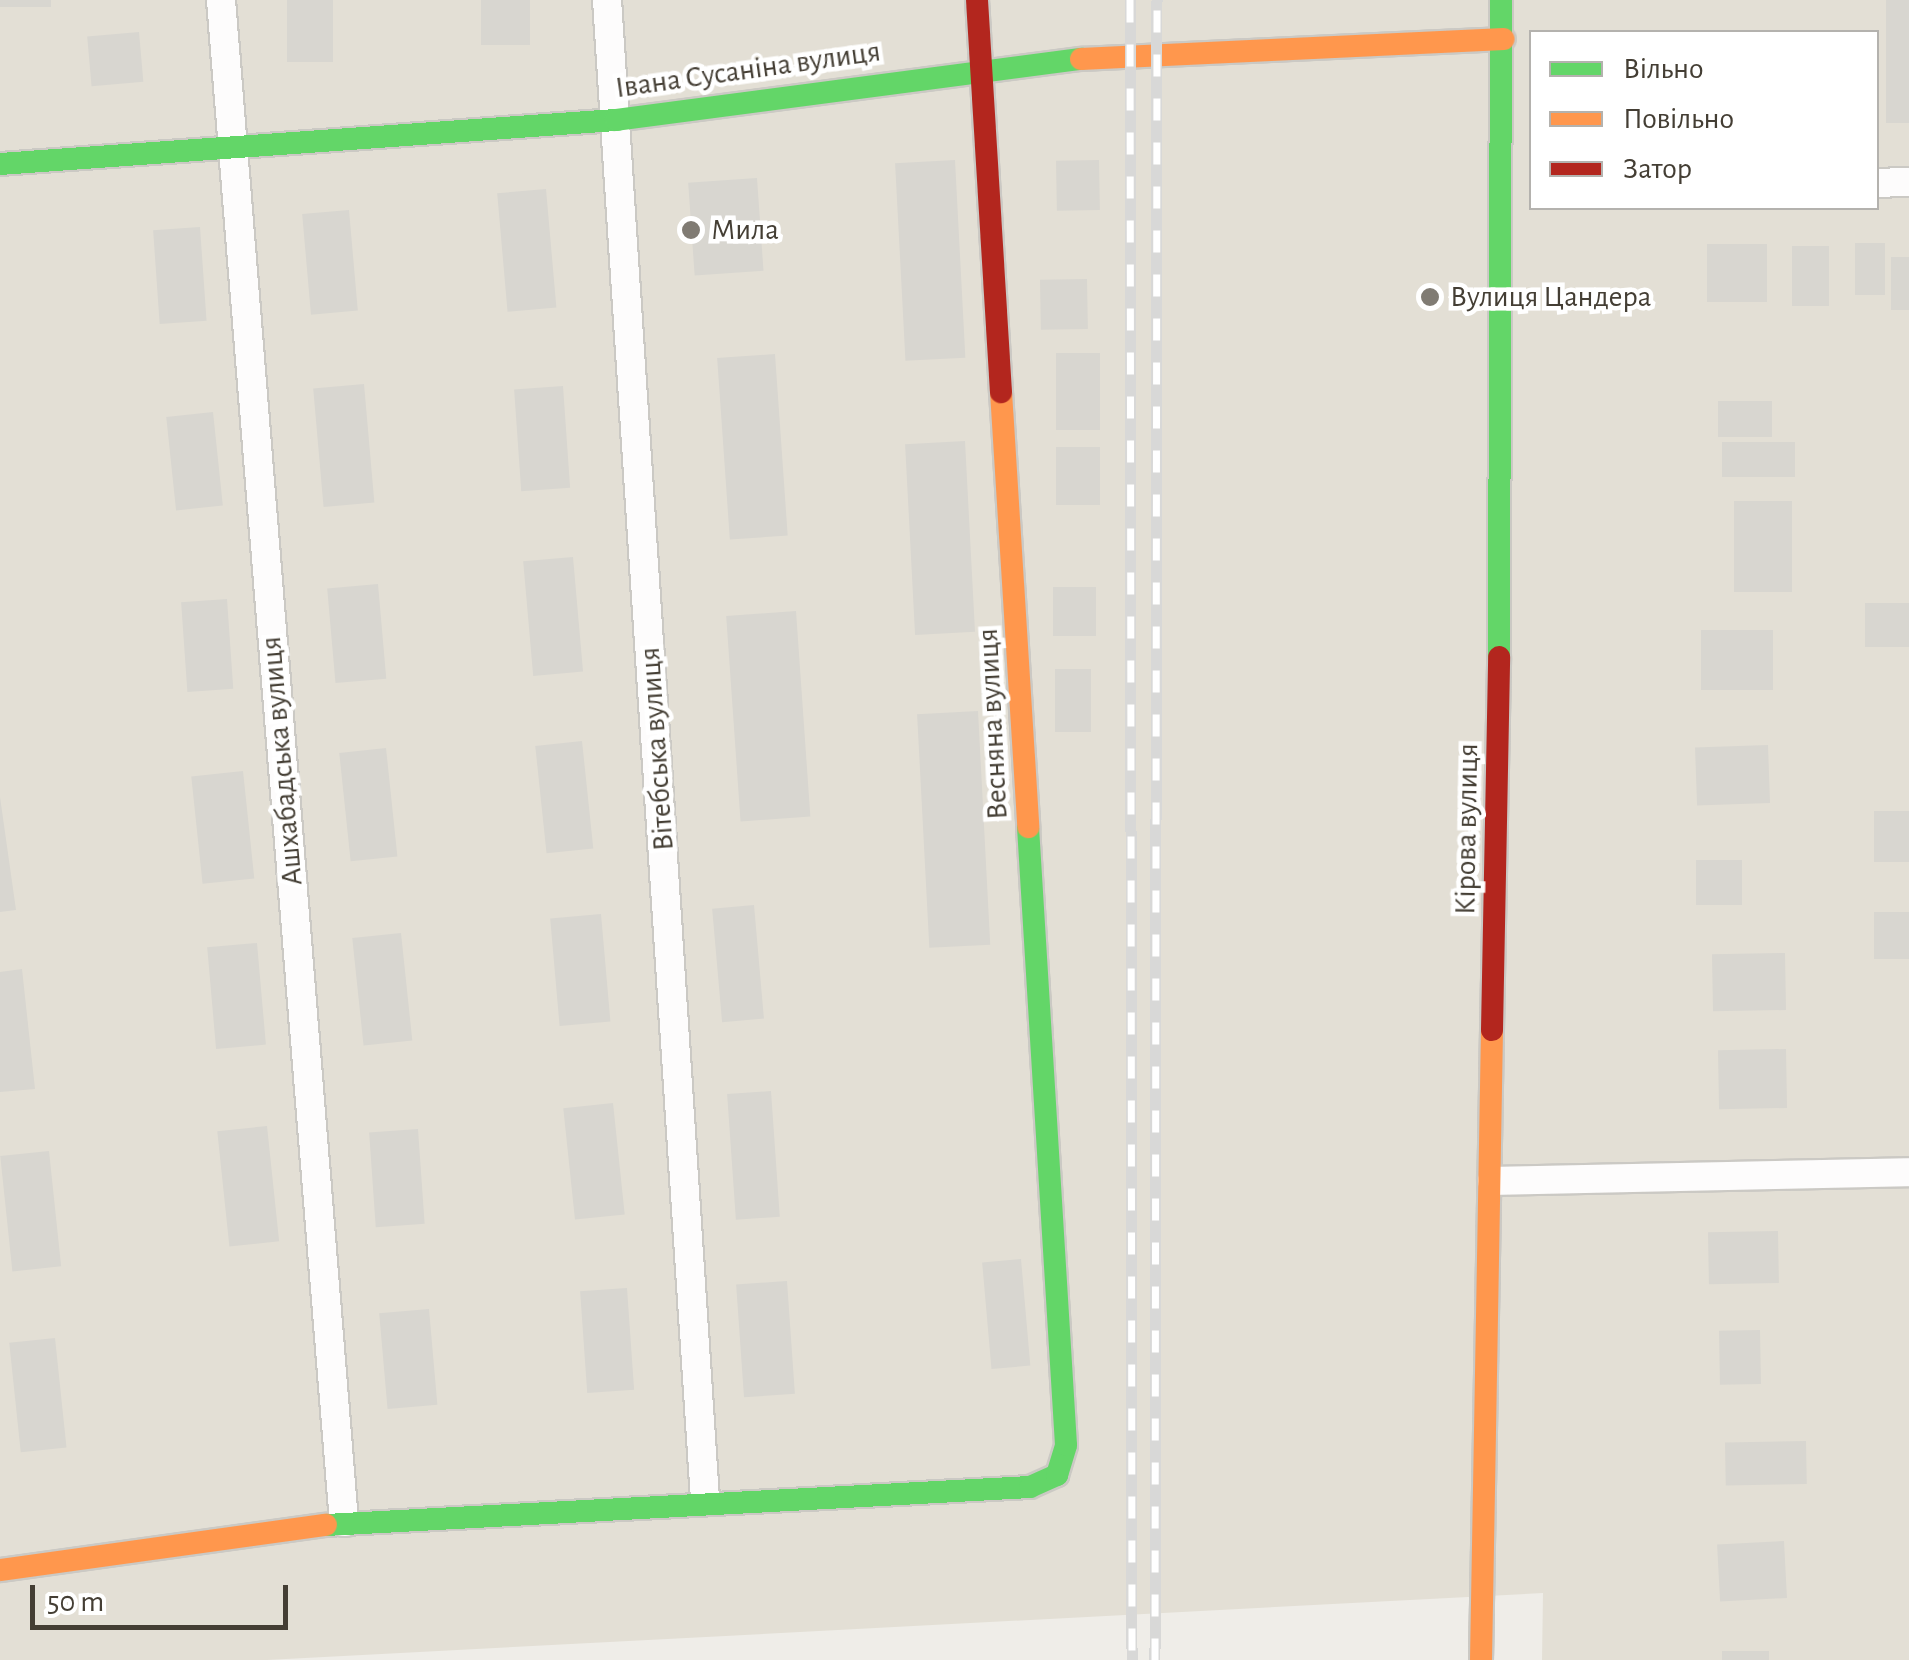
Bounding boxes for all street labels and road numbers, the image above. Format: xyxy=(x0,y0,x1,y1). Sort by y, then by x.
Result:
street label: Івана Сусаніна вулиця xyxy=(613,34,883,106)
street label: Весняна вулиця xyxy=(970,627,1016,821)
street label: Ашхабадська вулиця xyxy=(253,635,311,887)
street label: Вітебська вулиця xyxy=(632,646,682,852)
street label: Кірова вулиця xyxy=(1448,743,1486,915)

